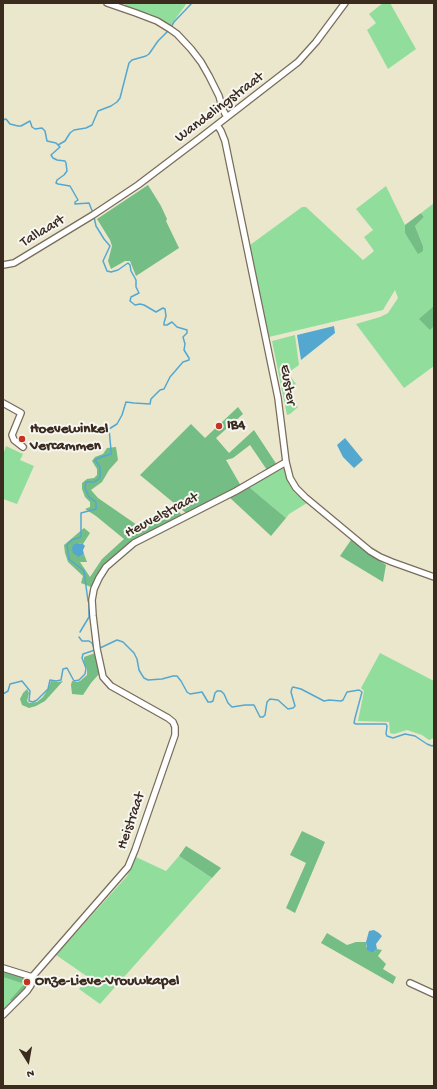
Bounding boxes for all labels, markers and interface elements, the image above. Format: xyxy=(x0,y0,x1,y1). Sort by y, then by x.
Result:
street label: Wandelingstraat xyxy=(172,69,268,147)
street label: Tallaart xyxy=(17,212,69,252)
street label: Euster xyxy=(275,363,299,407)
place label: IB4 xyxy=(227,417,245,435)
place label: Hoevewinkel Vercammen xyxy=(30,421,108,456)
marker: IB4 xyxy=(214,421,224,431)
marker: Hoevewinkel Vercammen xyxy=(17,434,27,444)
street label: Heuvelstraat xyxy=(122,489,202,543)
street label: Heistraat xyxy=(114,790,150,852)
place label: Onze-Lieve-Vrouwkapel xyxy=(35,973,179,991)
marker: Onze-Lieve-Vrouwkapel xyxy=(22,977,32,987)
north arrow xyxy=(8,1041,48,1081)
text: N xyxy=(26,1066,35,1079)

